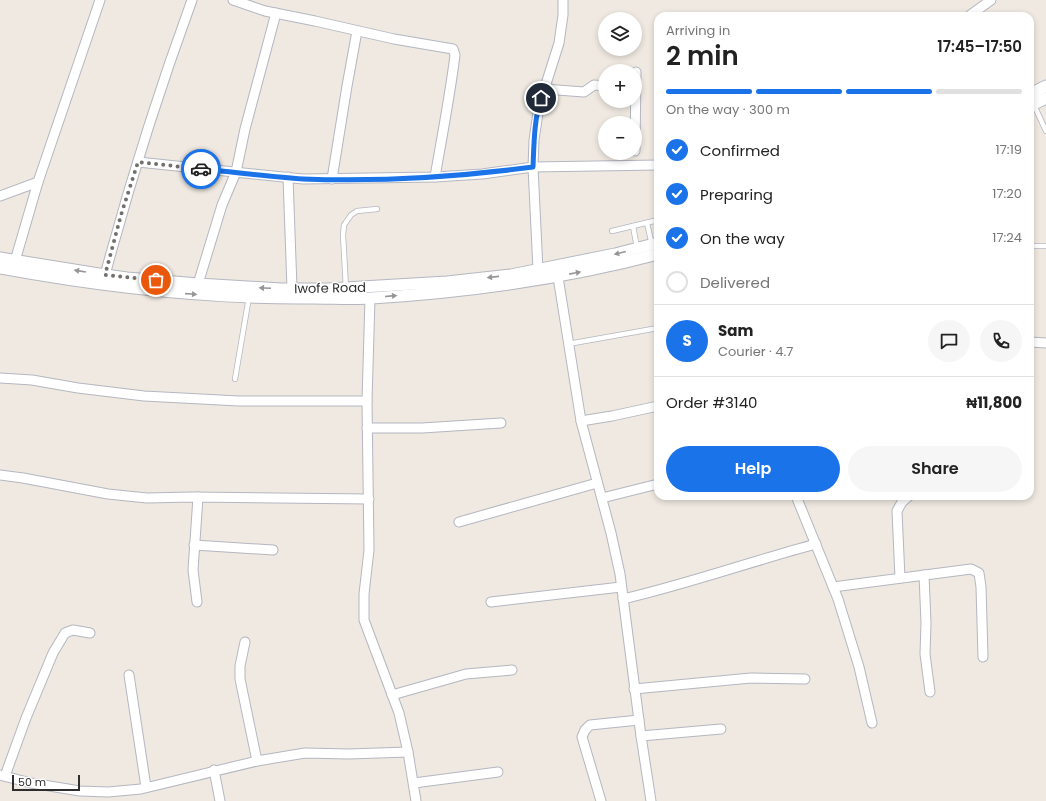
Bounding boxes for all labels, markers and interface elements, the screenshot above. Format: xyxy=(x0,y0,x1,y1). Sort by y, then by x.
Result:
map controls xyxy=(598,12,642,160)
button: layers xyxy=(598,12,642,56)
text: Arriving in xyxy=(666,21,730,40)
text: 17:45–17:50 xyxy=(937,36,1022,57)
text: 2 min xyxy=(666,38,739,74)
button: + xyxy=(598,64,642,108)
pin xyxy=(524,81,558,115)
icon: home xyxy=(530,87,552,109)
text: On the way · 300 m xyxy=(666,100,790,119)
button: − xyxy=(598,116,642,160)
icon: check xyxy=(666,139,688,161)
text: Confirmed xyxy=(700,140,780,161)
text: 17:19 xyxy=(996,140,1022,159)
courier xyxy=(181,149,221,189)
icon: car xyxy=(190,158,212,180)
icon: check xyxy=(666,183,688,205)
text: Preparing xyxy=(700,184,773,205)
text: 17:20 xyxy=(992,184,1022,203)
icon: check xyxy=(666,227,688,249)
text: On the way xyxy=(700,228,785,249)
text: 17:24 xyxy=(992,228,1022,247)
one-way arrow xyxy=(614,250,626,256)
pin xyxy=(139,263,173,297)
one-way arrow xyxy=(74,268,86,274)
icon: bag xyxy=(145,269,167,291)
one-way arrow xyxy=(569,270,582,276)
text: Delivered xyxy=(700,272,770,293)
one-way arrow xyxy=(486,274,499,280)
street label: Iwofe Road xyxy=(294,278,366,298)
one-way arrow xyxy=(259,284,271,291)
one-way arrow xyxy=(185,290,197,297)
one-way arrow xyxy=(385,293,397,300)
text: Sam xyxy=(718,320,753,341)
button: chat xyxy=(928,320,970,362)
button: phone xyxy=(980,320,1022,362)
text: S xyxy=(682,330,692,351)
text: Courier · 4.7 xyxy=(718,342,793,361)
text: Order #3140 xyxy=(666,392,758,413)
text: ₦11,800 xyxy=(966,392,1022,413)
button: Help xyxy=(666,446,840,492)
button: Share xyxy=(848,446,1022,492)
scale bar xyxy=(12,773,80,792)
text: 50 m xyxy=(18,774,46,790)

